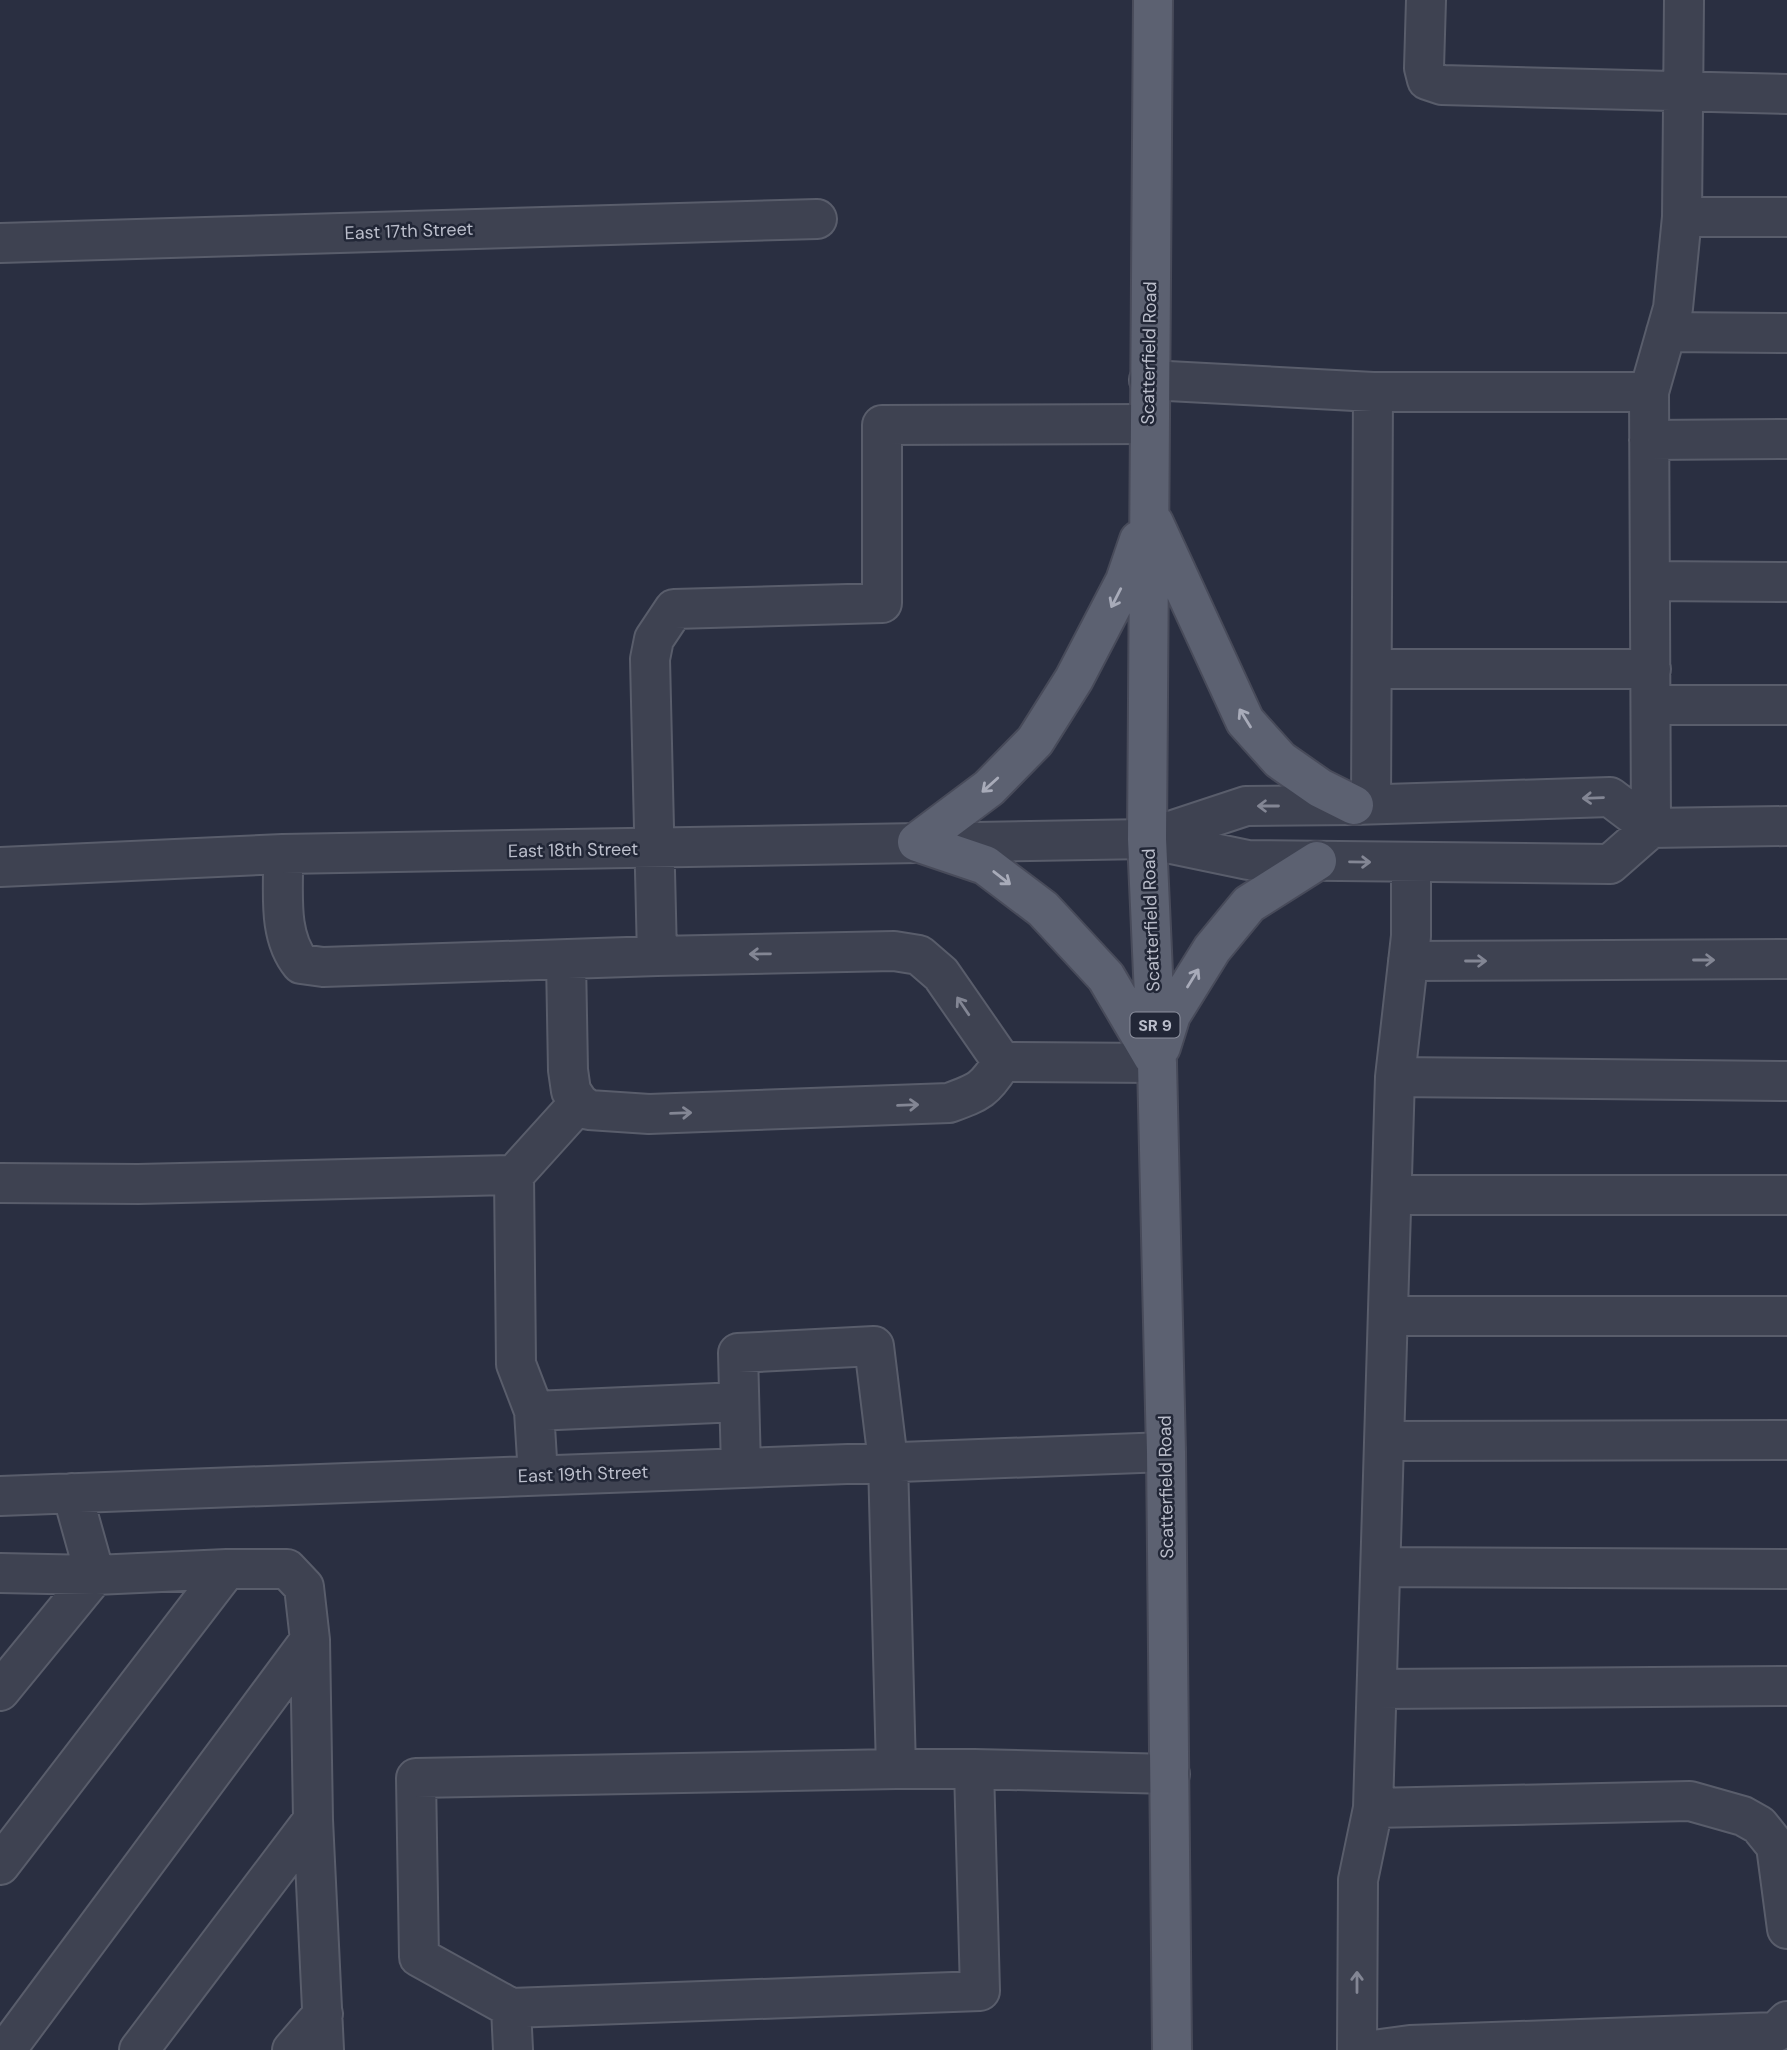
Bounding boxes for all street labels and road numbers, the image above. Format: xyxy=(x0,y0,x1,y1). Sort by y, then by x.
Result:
street label: East 17th Street xyxy=(344,217,474,245)
street label: Scatterfield Road xyxy=(1136,281,1162,425)
street label: East 18th Street xyxy=(508,837,638,863)
street label: Scatterfield Road xyxy=(1137,848,1165,992)
road number: SR 9 xyxy=(1130,1012,1180,1037)
street label: Scatterfield Road xyxy=(1153,1415,1179,1559)
street label: East 19th Street xyxy=(517,1460,649,1488)

